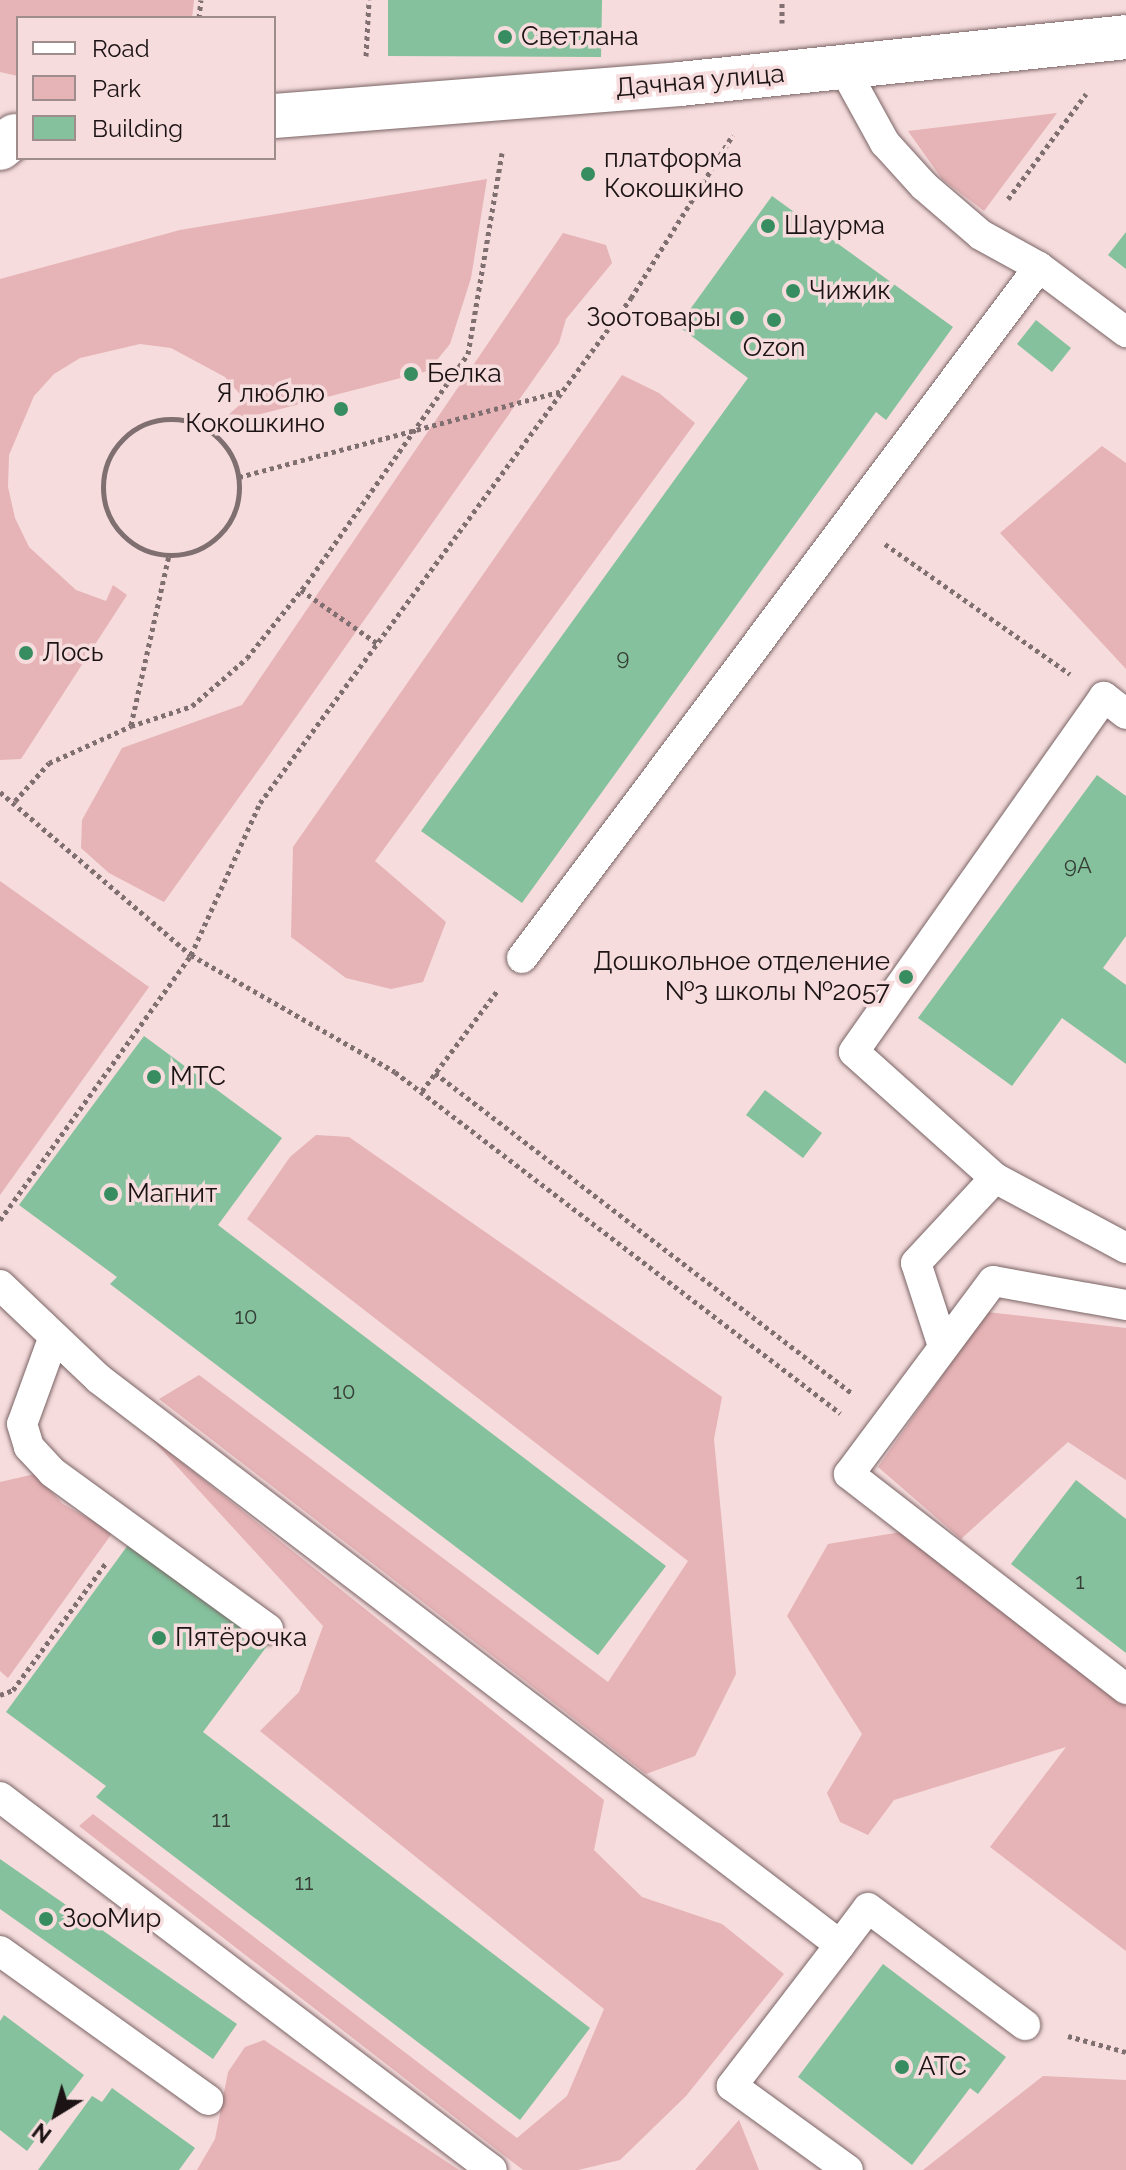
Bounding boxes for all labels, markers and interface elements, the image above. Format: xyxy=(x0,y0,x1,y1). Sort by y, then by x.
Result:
legend xyxy=(16,16,276,160)
place label: Светлана xyxy=(521,21,639,53)
marker: Светлана xyxy=(496,28,514,46)
text: Road xyxy=(92,34,150,63)
street label: Дачная улица xyxy=(614,58,786,104)
text: Park xyxy=(92,74,141,103)
text: Building xyxy=(92,114,183,143)
place label: платформа Кокошкино xyxy=(604,143,744,204)
marker: платформа Кокошкино xyxy=(579,165,597,183)
place label: Шаурма xyxy=(784,210,885,242)
marker: Шаурма xyxy=(759,217,777,235)
place label: Чижик xyxy=(809,275,891,307)
marker: Чижик xyxy=(784,282,802,300)
place label: Зоотовары xyxy=(586,302,721,334)
marker: Зоотовары xyxy=(728,309,746,327)
marker: Ozon xyxy=(765,311,783,329)
place label: Ozon xyxy=(743,332,805,364)
place label: Белка xyxy=(427,358,502,390)
marker: Белка xyxy=(402,365,420,383)
place label: Я люблю Кокошкино xyxy=(185,378,325,440)
marker: Я люблю Кокошкино xyxy=(332,400,350,418)
place label: Лось xyxy=(42,637,103,669)
marker: Лось xyxy=(17,644,35,662)
house number: 9 xyxy=(617,645,629,671)
house number: 9А xyxy=(1064,853,1092,879)
place label: Дошкольное отделение №3 школы №2057 xyxy=(593,946,890,1008)
marker: Дошкольное отделение №3 школы №2057 xyxy=(897,968,915,986)
place label: МТС xyxy=(170,1061,226,1093)
marker: МТС xyxy=(145,1068,163,1086)
place label: Магнит xyxy=(127,1178,217,1210)
marker: Магнит xyxy=(102,1185,120,1203)
house number: 10 xyxy=(235,1304,257,1330)
house number: 10 xyxy=(333,1379,355,1405)
house number: 1 xyxy=(1075,1569,1085,1595)
place label: Пятёрочка xyxy=(175,1622,307,1654)
marker: Пятёрочка xyxy=(150,1629,168,1647)
house number: 11 xyxy=(212,1807,230,1833)
house number: 11 xyxy=(295,1870,313,1896)
place label: ЗооМир xyxy=(62,1903,161,1935)
marker: ЗооМир xyxy=(37,1910,55,1928)
place label: АТС xyxy=(918,2051,967,2083)
marker: АТС xyxy=(893,2058,911,2076)
north arrow xyxy=(16,2074,96,2154)
text: N xyxy=(27,2118,56,2149)

